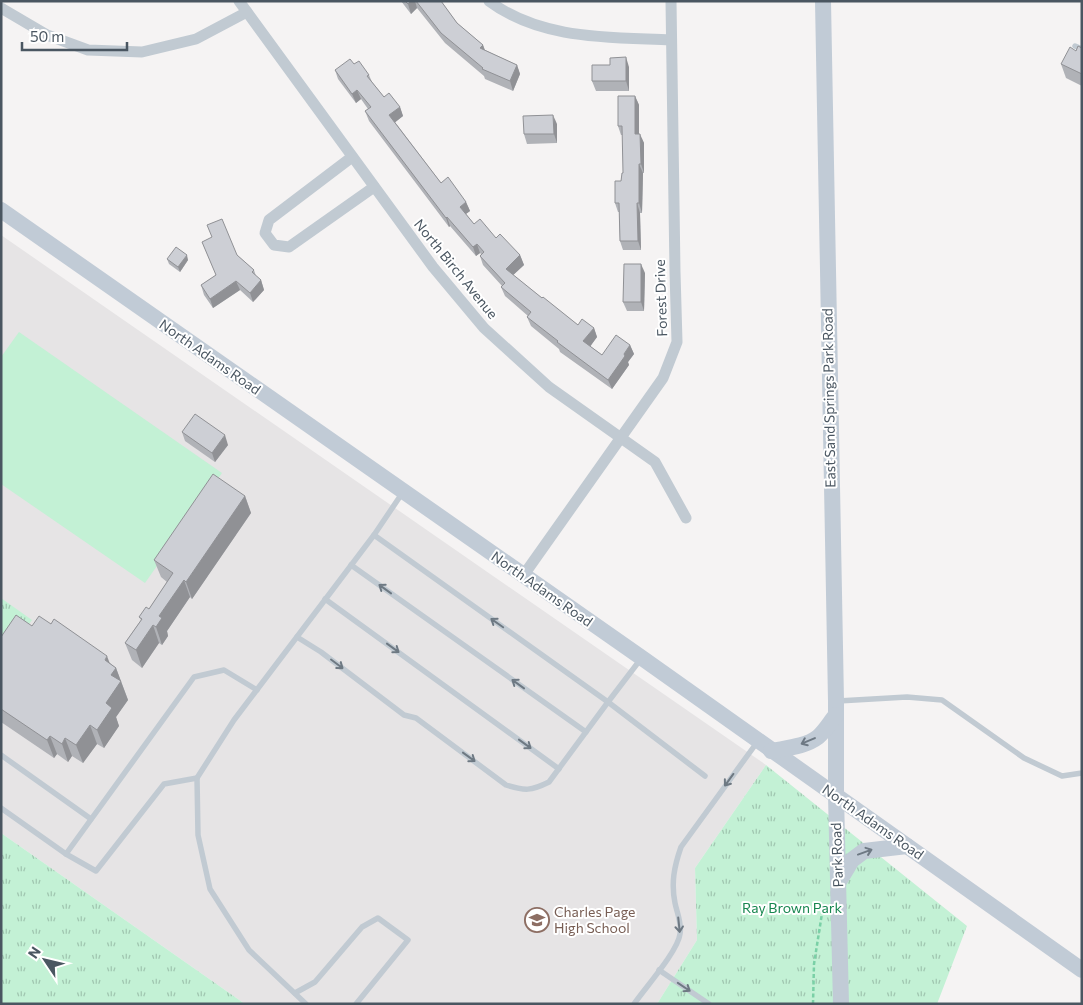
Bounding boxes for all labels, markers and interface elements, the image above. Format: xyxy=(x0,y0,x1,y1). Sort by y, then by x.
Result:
scale bar xyxy=(22,20,128,52)
text: 50 m xyxy=(30,27,64,45)
street label: North Birch Avenue xyxy=(411,215,502,322)
street label: Forest Drive xyxy=(651,259,670,337)
street label: East Sand Springs Park Road xyxy=(818,308,839,488)
street label: North Adams Road xyxy=(156,315,264,398)
street label: North Adams Road xyxy=(488,547,596,630)
one-way arrow xyxy=(378,584,392,594)
one-way arrow xyxy=(490,618,504,628)
one-way arrow xyxy=(386,643,400,653)
one-way arrow xyxy=(330,659,343,670)
one-way arrow xyxy=(511,678,525,689)
one-way arrow xyxy=(801,737,816,747)
one-way arrow xyxy=(518,739,532,749)
one-way arrow xyxy=(462,752,475,763)
one-way arrow xyxy=(724,773,734,787)
street label: North Adams Road xyxy=(819,780,927,863)
street label: Park Road xyxy=(827,822,846,888)
one-way arrow xyxy=(857,847,872,856)
park label: Ray Brown Park xyxy=(742,899,842,916)
place label: Charles Page High School xyxy=(554,903,635,936)
school or university icon: Charles Page High School xyxy=(524,907,550,933)
one-way arrow xyxy=(674,917,684,933)
north arrow xyxy=(20,935,70,985)
text: N xyxy=(24,943,44,961)
one-way arrow xyxy=(676,982,690,992)

